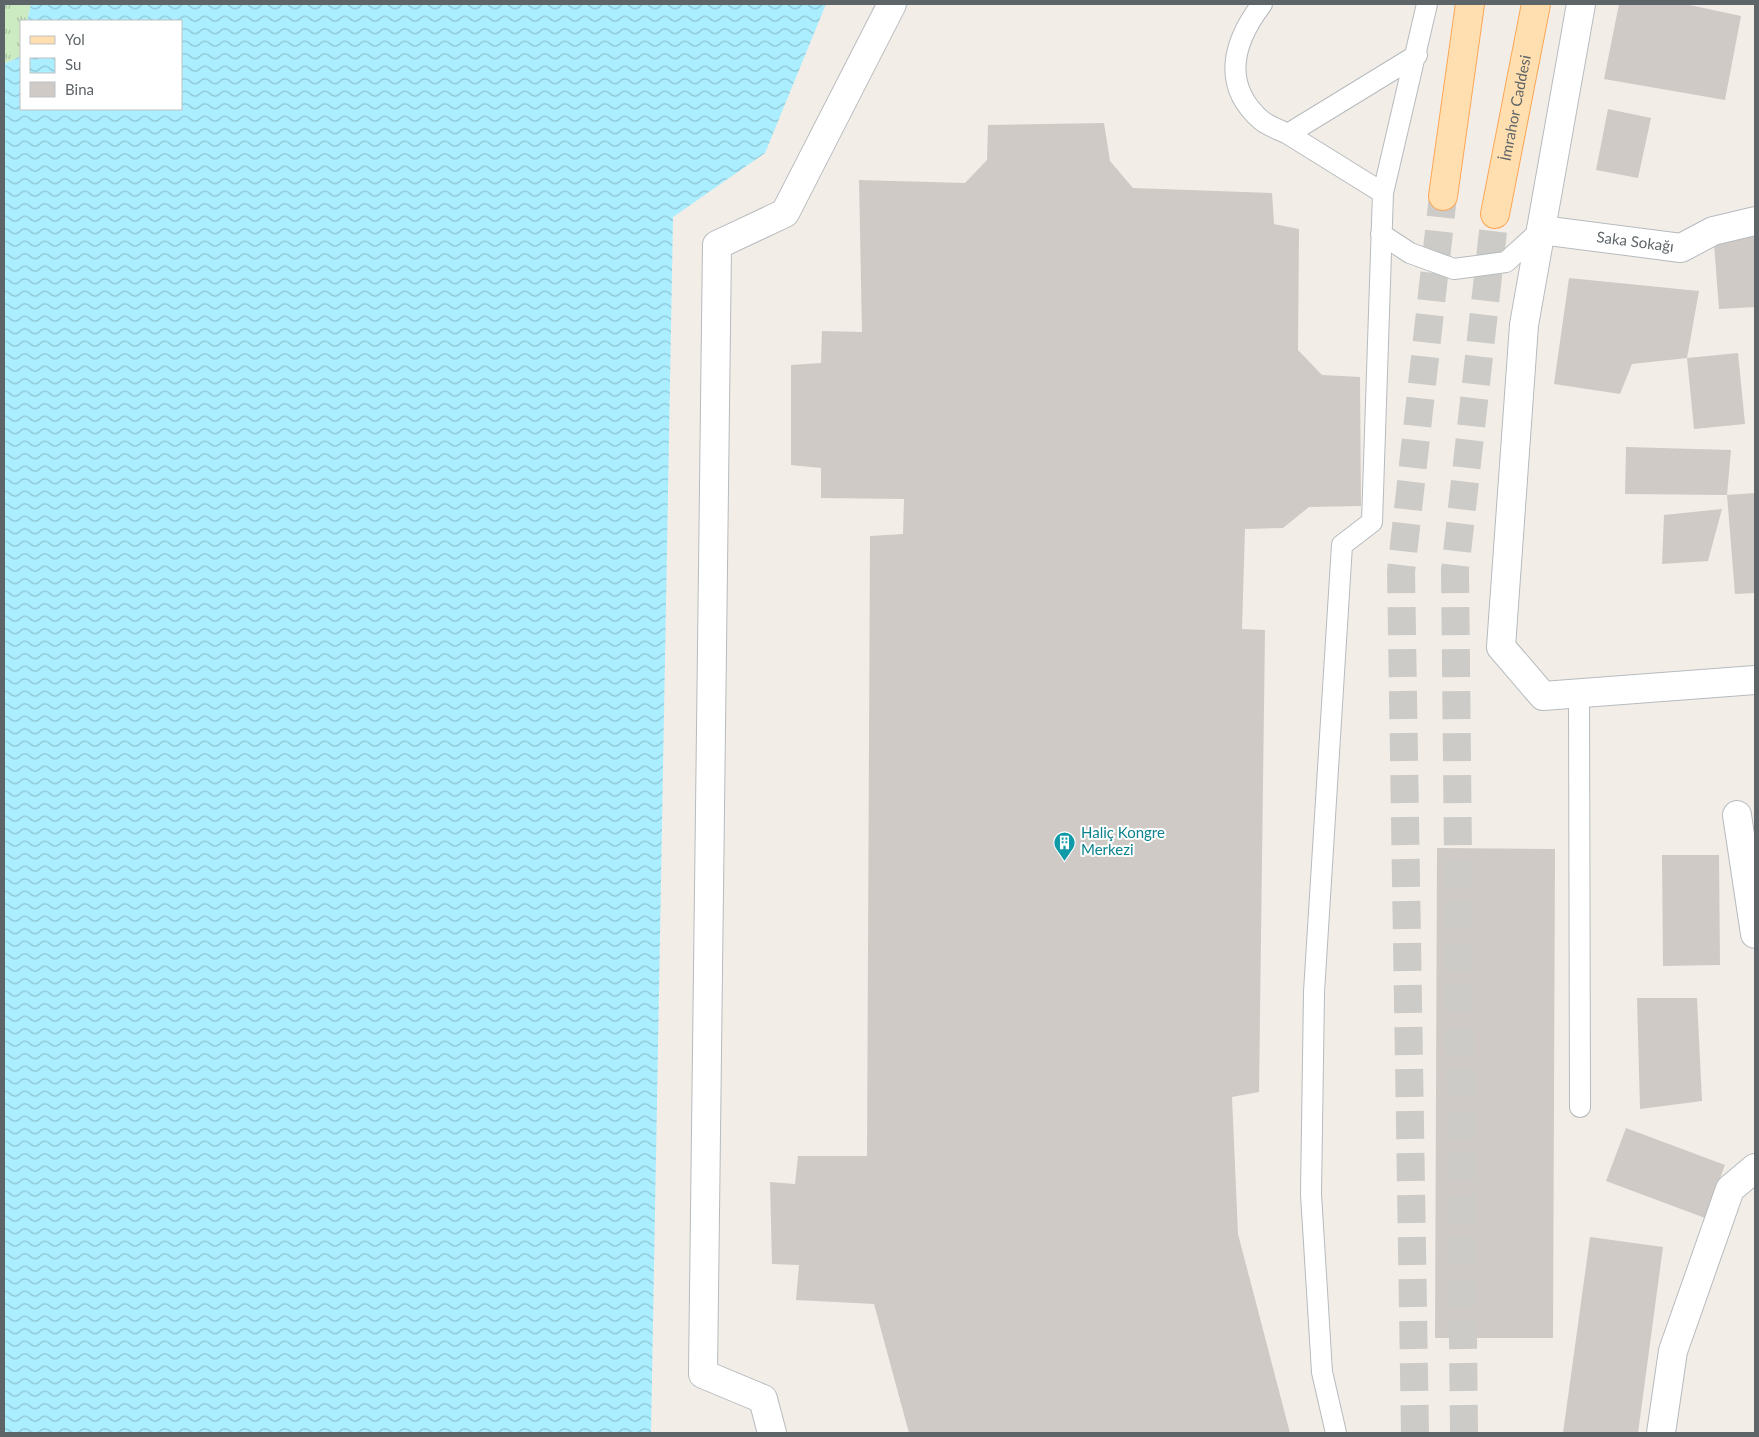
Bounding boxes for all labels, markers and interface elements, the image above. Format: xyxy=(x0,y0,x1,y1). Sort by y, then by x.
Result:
legend xyxy=(20,20,182,110)
text: Yol xyxy=(65,30,85,48)
street label: İmrahor Caddesi xyxy=(1496,53,1534,162)
text: Su xyxy=(65,55,81,73)
text: Bina xyxy=(65,80,94,98)
street label: Saka Sokağı xyxy=(1596,227,1675,255)
place label: Haliç Kongre Merkezi xyxy=(1081,823,1165,858)
building icon: Haliç Kongre Merkezi xyxy=(1053,830,1077,861)

